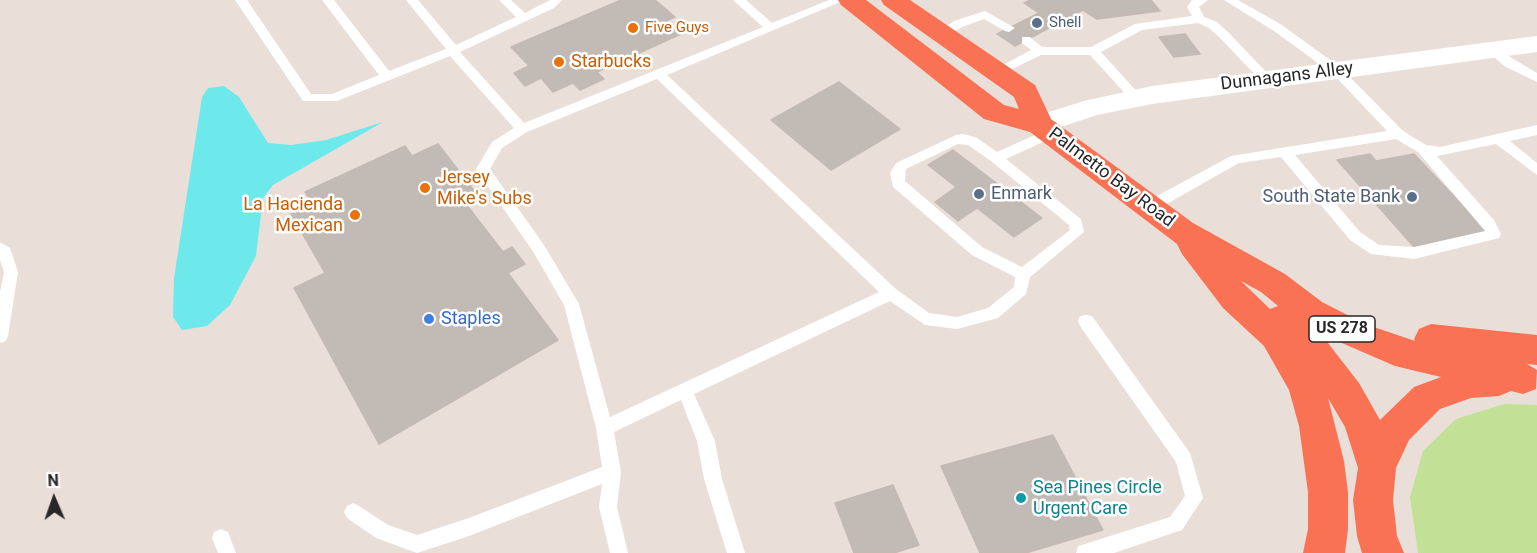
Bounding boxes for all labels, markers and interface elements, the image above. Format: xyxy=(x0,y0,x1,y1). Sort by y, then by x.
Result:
place label: Shell xyxy=(1049,14,1081,32)
marker: Shell xyxy=(1030,16,1044,30)
place label: Five Guys xyxy=(645,19,709,37)
marker: Five Guys xyxy=(626,21,640,35)
place label: Starbucks xyxy=(571,51,651,73)
marker: Starbucks xyxy=(552,55,566,69)
street label: Dunnagans Alley xyxy=(1219,58,1355,96)
street label: Palmetto Bay Road xyxy=(1044,124,1178,232)
place label: Jersey Mike's Subs xyxy=(437,167,532,210)
marker: Jersey Mike's Subs xyxy=(418,181,432,195)
place label: Enmark xyxy=(991,183,1052,205)
place label: South State Bank xyxy=(1263,186,1400,208)
marker: Enmark xyxy=(972,187,986,201)
marker: South State Bank xyxy=(1405,190,1419,204)
place label: La Hacienda Mexican xyxy=(243,194,343,236)
marker: La Hacienda Mexican xyxy=(348,208,362,222)
place label: Staples xyxy=(441,308,501,330)
marker: Staples xyxy=(422,312,436,326)
road number: US 278 xyxy=(1309,316,1375,342)
north arrow xyxy=(24,469,84,529)
text: N xyxy=(47,471,59,490)
place label: Sea Pines Circle Urgent Care xyxy=(1033,477,1162,520)
marker: Sea Pines Circle Urgent Care xyxy=(1014,491,1028,505)

